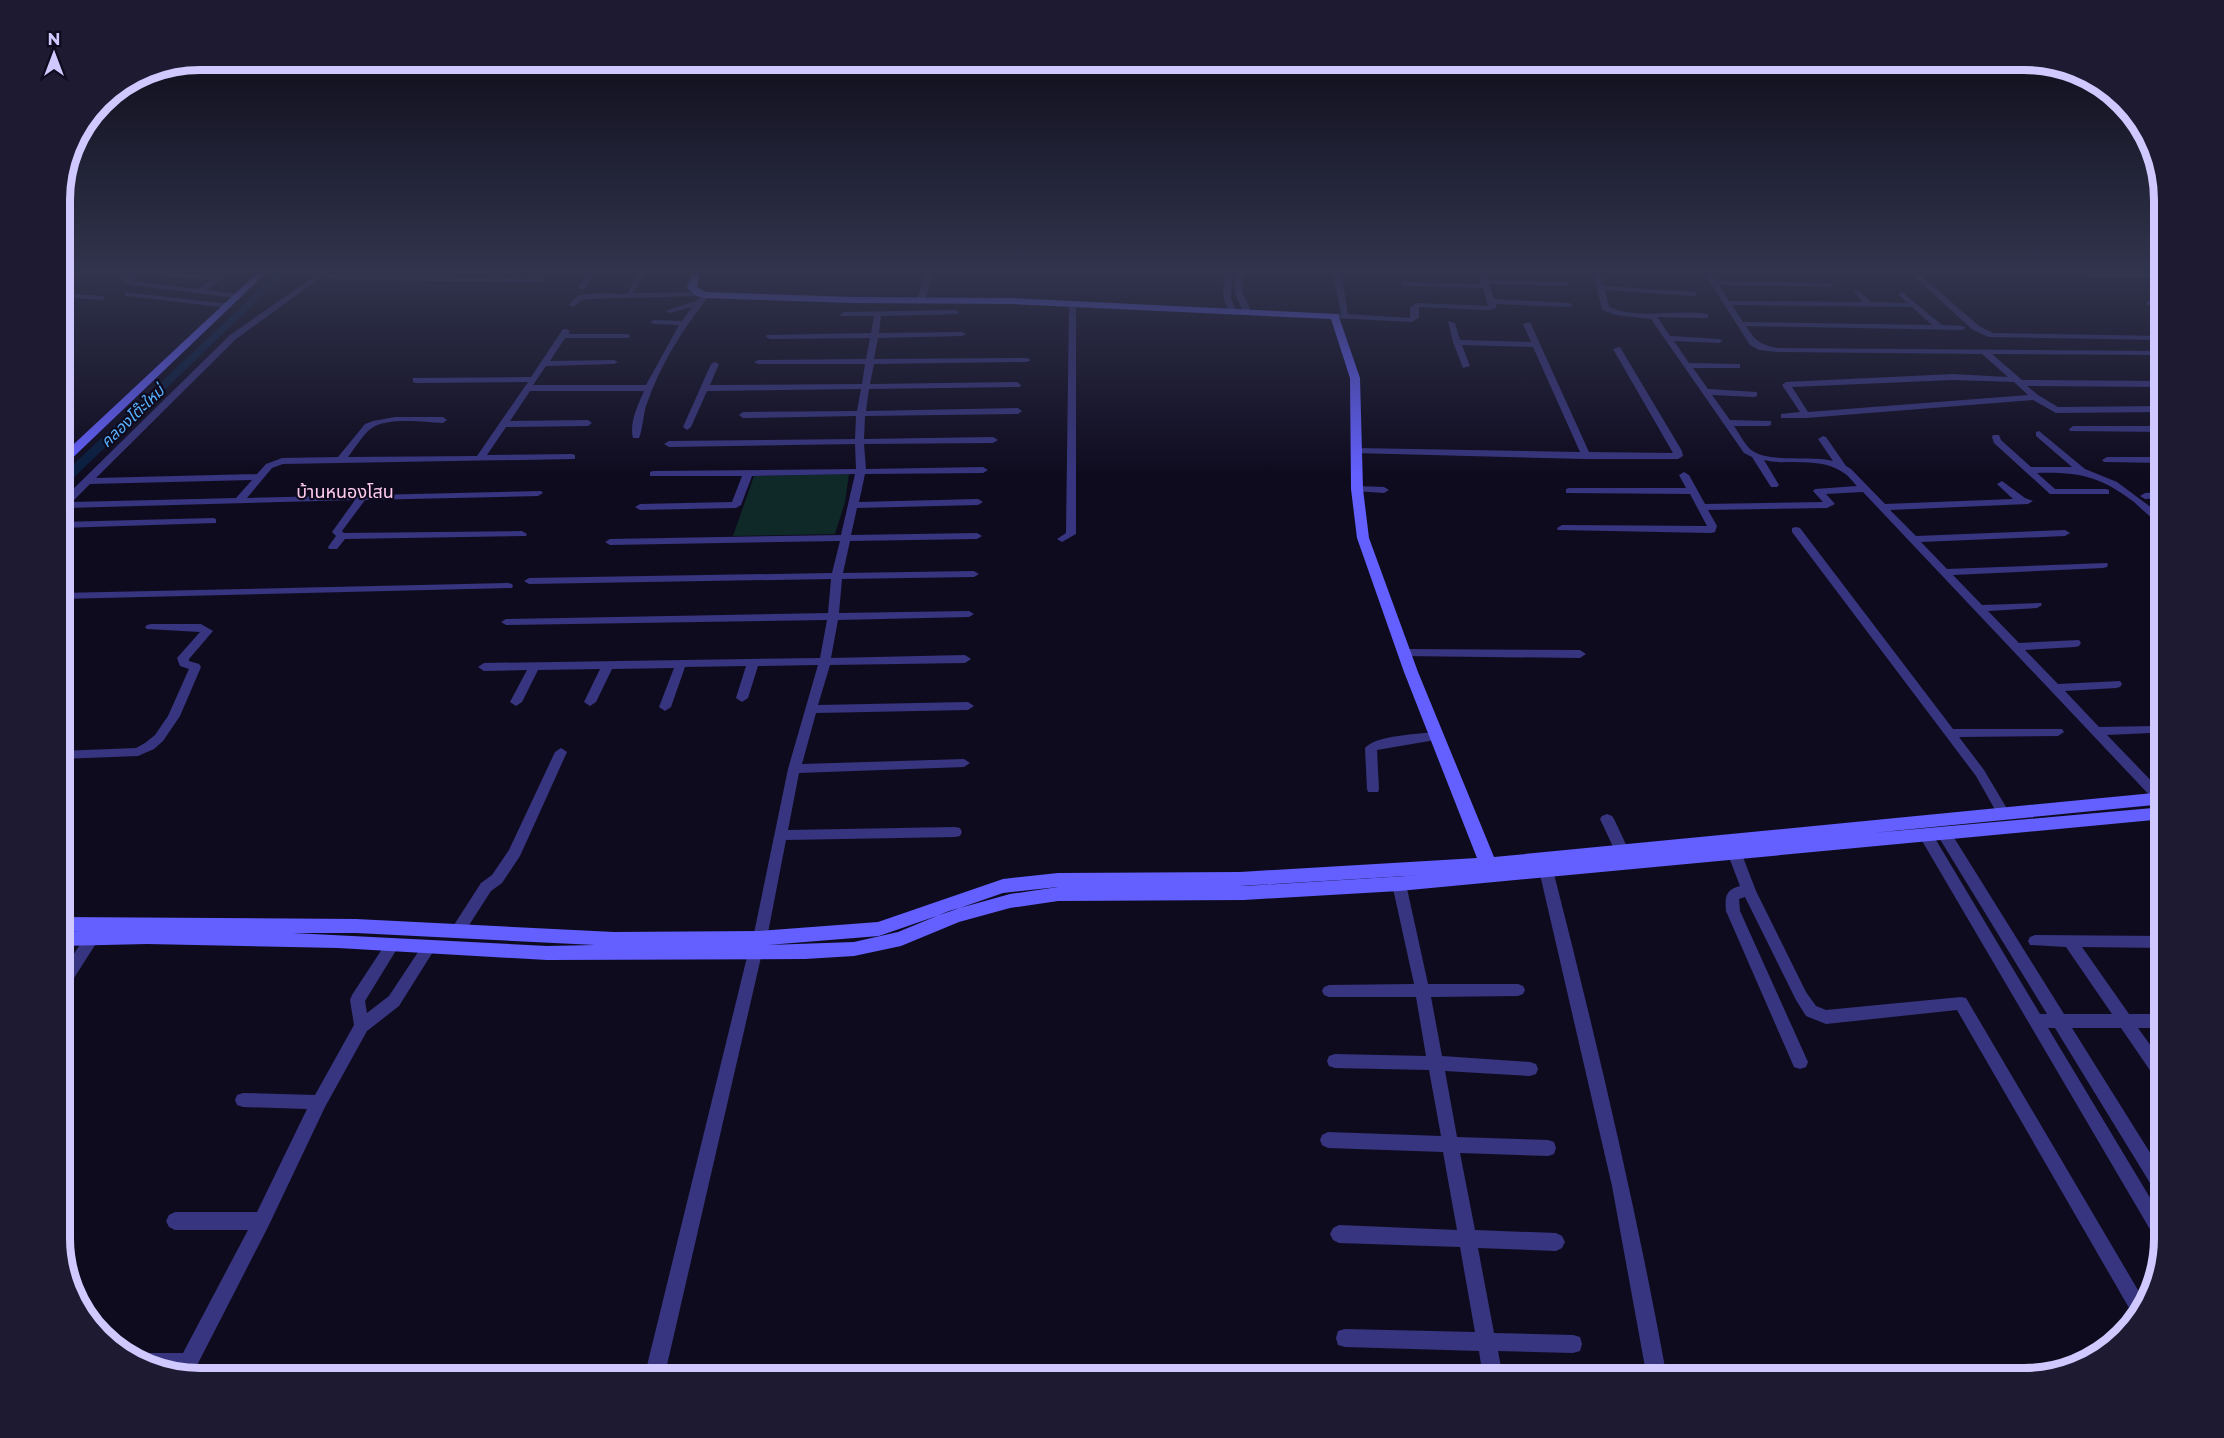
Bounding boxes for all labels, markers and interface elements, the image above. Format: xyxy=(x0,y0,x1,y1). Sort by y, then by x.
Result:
north arrow xyxy=(24,24,84,84)
text: N xyxy=(48,30,60,49)
water label: คลองโต๊ะใหม่ xyxy=(97,380,170,451)
district label: บ้านหนองโสน xyxy=(296,481,394,503)

